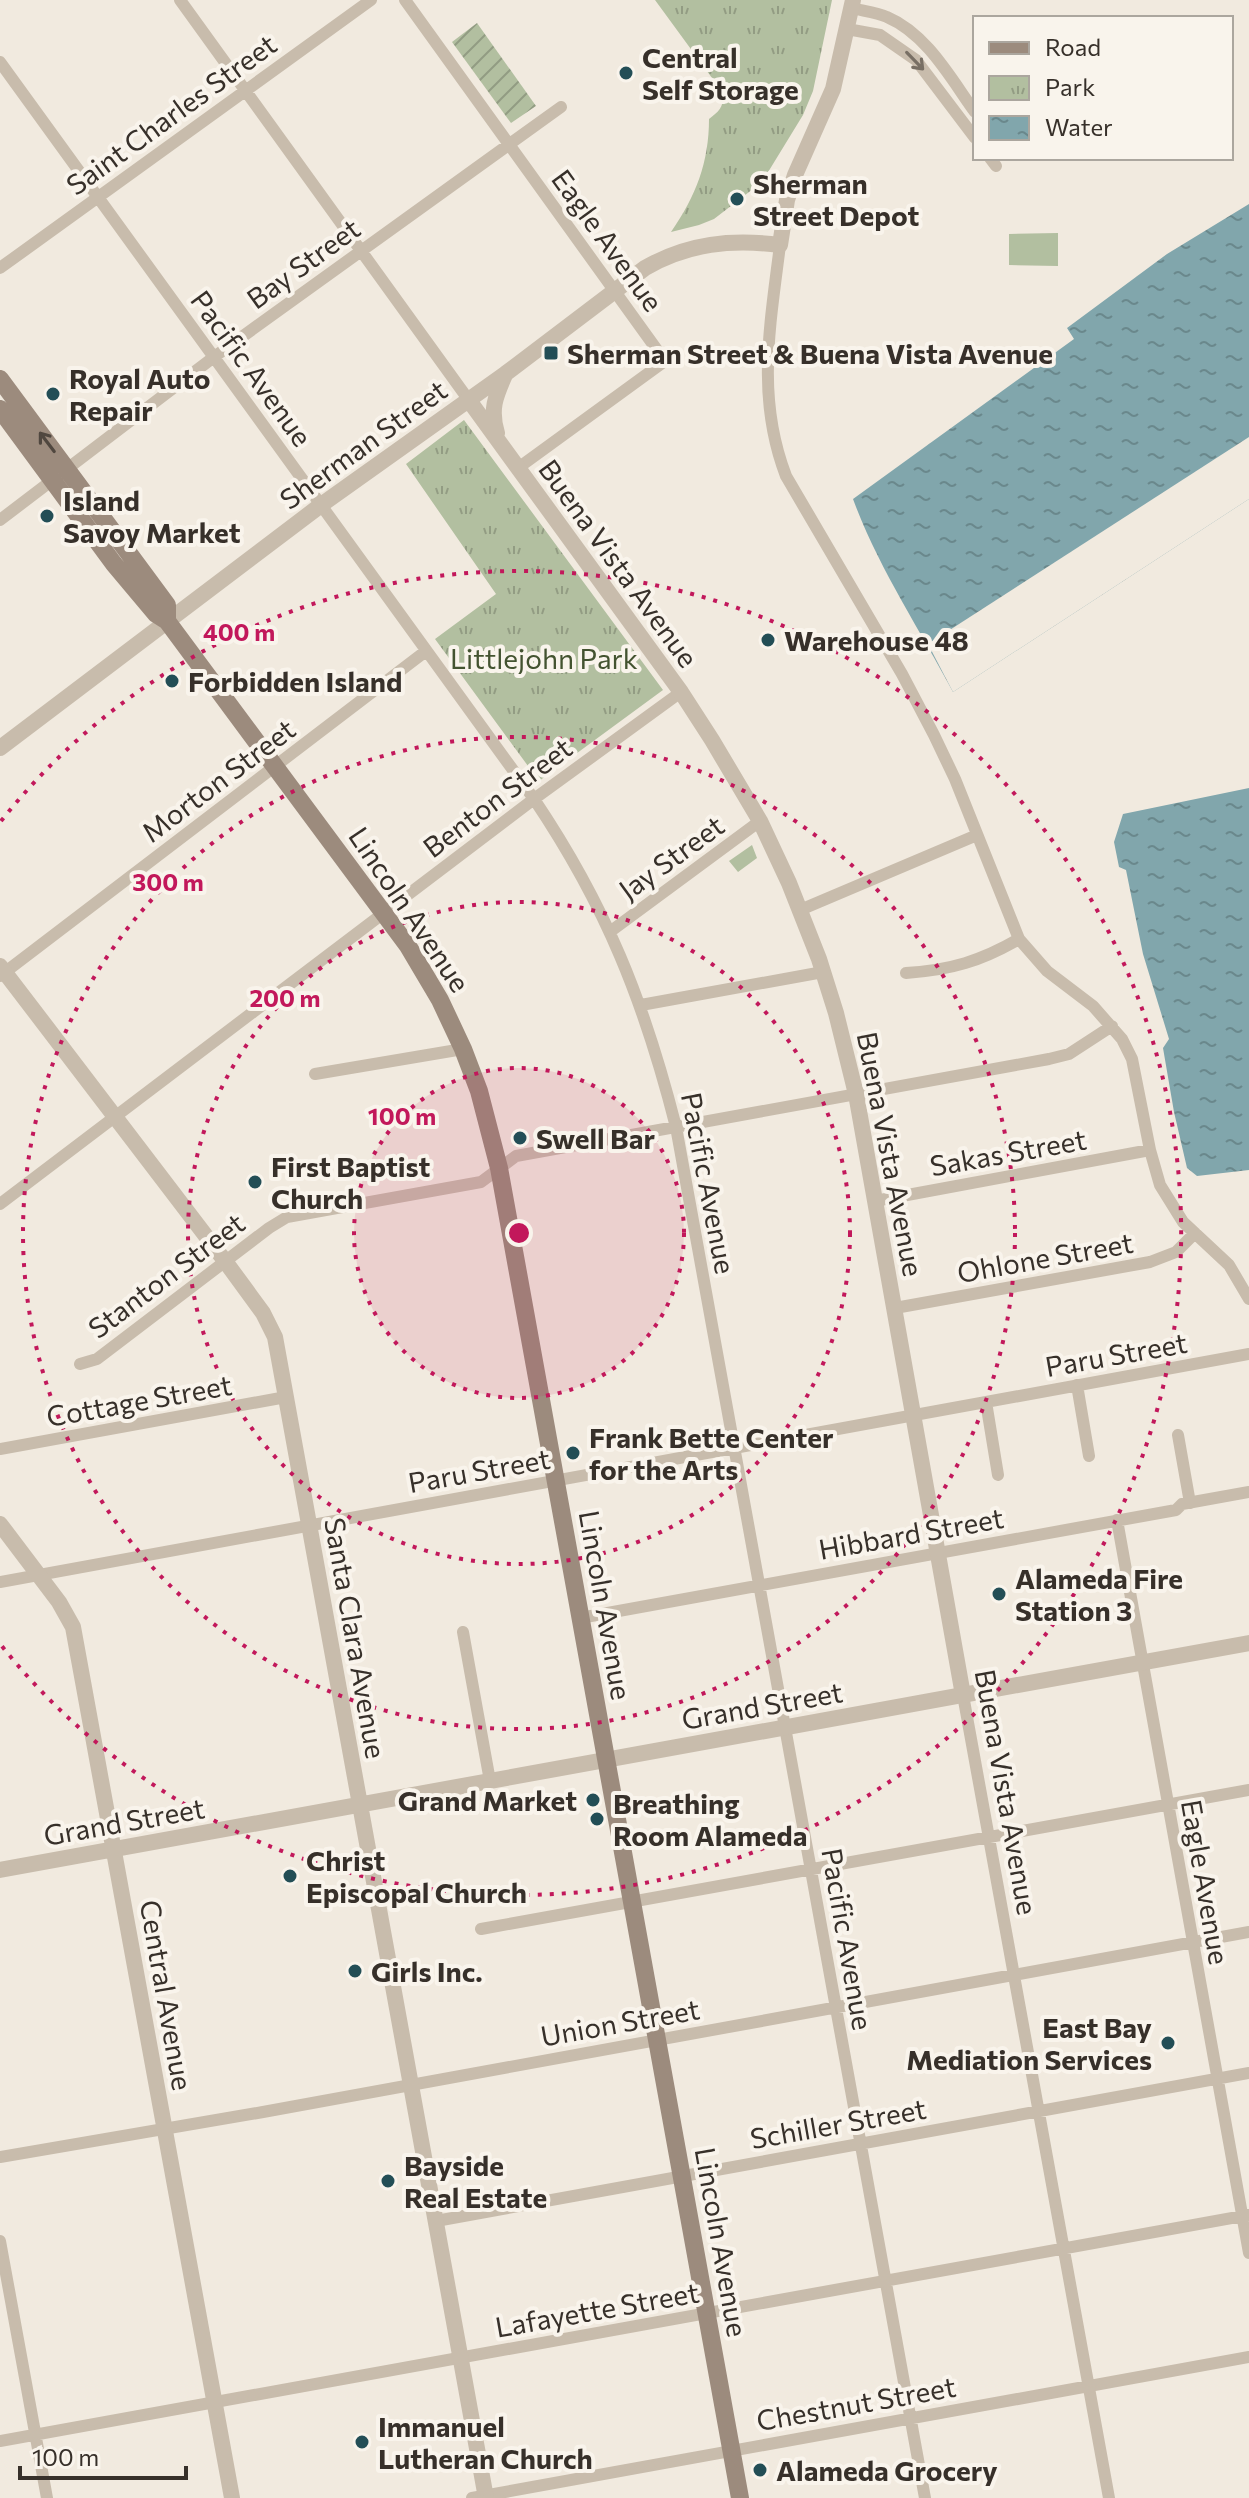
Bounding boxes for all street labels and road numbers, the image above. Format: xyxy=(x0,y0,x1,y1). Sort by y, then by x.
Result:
street label: Saint Charles Street xyxy=(59,26,283,202)
street label: Eagle Avenue xyxy=(545,162,671,318)
street label: Bay Street xyxy=(240,211,366,315)
street label: Pacific Avenue xyxy=(184,284,320,452)
street label: Sherman Street xyxy=(273,372,453,516)
street label: Buena Vista Avenue xyxy=(532,453,706,673)
street label: Morton Street xyxy=(135,711,301,849)
street label: Benton Street xyxy=(416,730,578,864)
street label: Jay Street xyxy=(612,808,730,906)
street label: Lincoln Avenue xyxy=(342,820,478,998)
street label: Buena Vista Avenue xyxy=(851,1029,931,1279)
street label: Pacific Avenue xyxy=(675,1089,743,1277)
street label: Sakas Street xyxy=(927,1122,1089,1182)
street label: Stanton Street xyxy=(81,1205,251,1345)
street label: Ohlone Street xyxy=(954,1225,1136,1289)
street label: Paru Street xyxy=(1042,1325,1190,1383)
street label: Cottage Street xyxy=(44,1367,234,1433)
street label: Paru Street xyxy=(405,1441,553,1499)
street label: Hibbard Street xyxy=(816,1500,1006,1566)
street label: Lincoln Avenue xyxy=(573,1508,639,1702)
street label: Santa Clara Avenue xyxy=(318,1515,394,1761)
street label: Buena Vista Avenue xyxy=(969,1667,1045,1917)
street label: Grand Street xyxy=(679,1674,845,1736)
street label: Grand Street xyxy=(41,1790,207,1852)
street label: Eagle Avenue xyxy=(1175,1797,1237,1967)
street label: Pacific Avenue xyxy=(815,1845,881,2033)
street label: Central Avenue xyxy=(134,1897,200,2093)
street label: Union Street xyxy=(538,1991,702,2053)
street label: Schiller Street xyxy=(747,2091,929,2155)
street label: Lincoln Avenue xyxy=(689,2145,755,2339)
street label: Lafayette Street xyxy=(492,2274,702,2344)
street label: Chestnut Street xyxy=(754,2369,958,2437)

